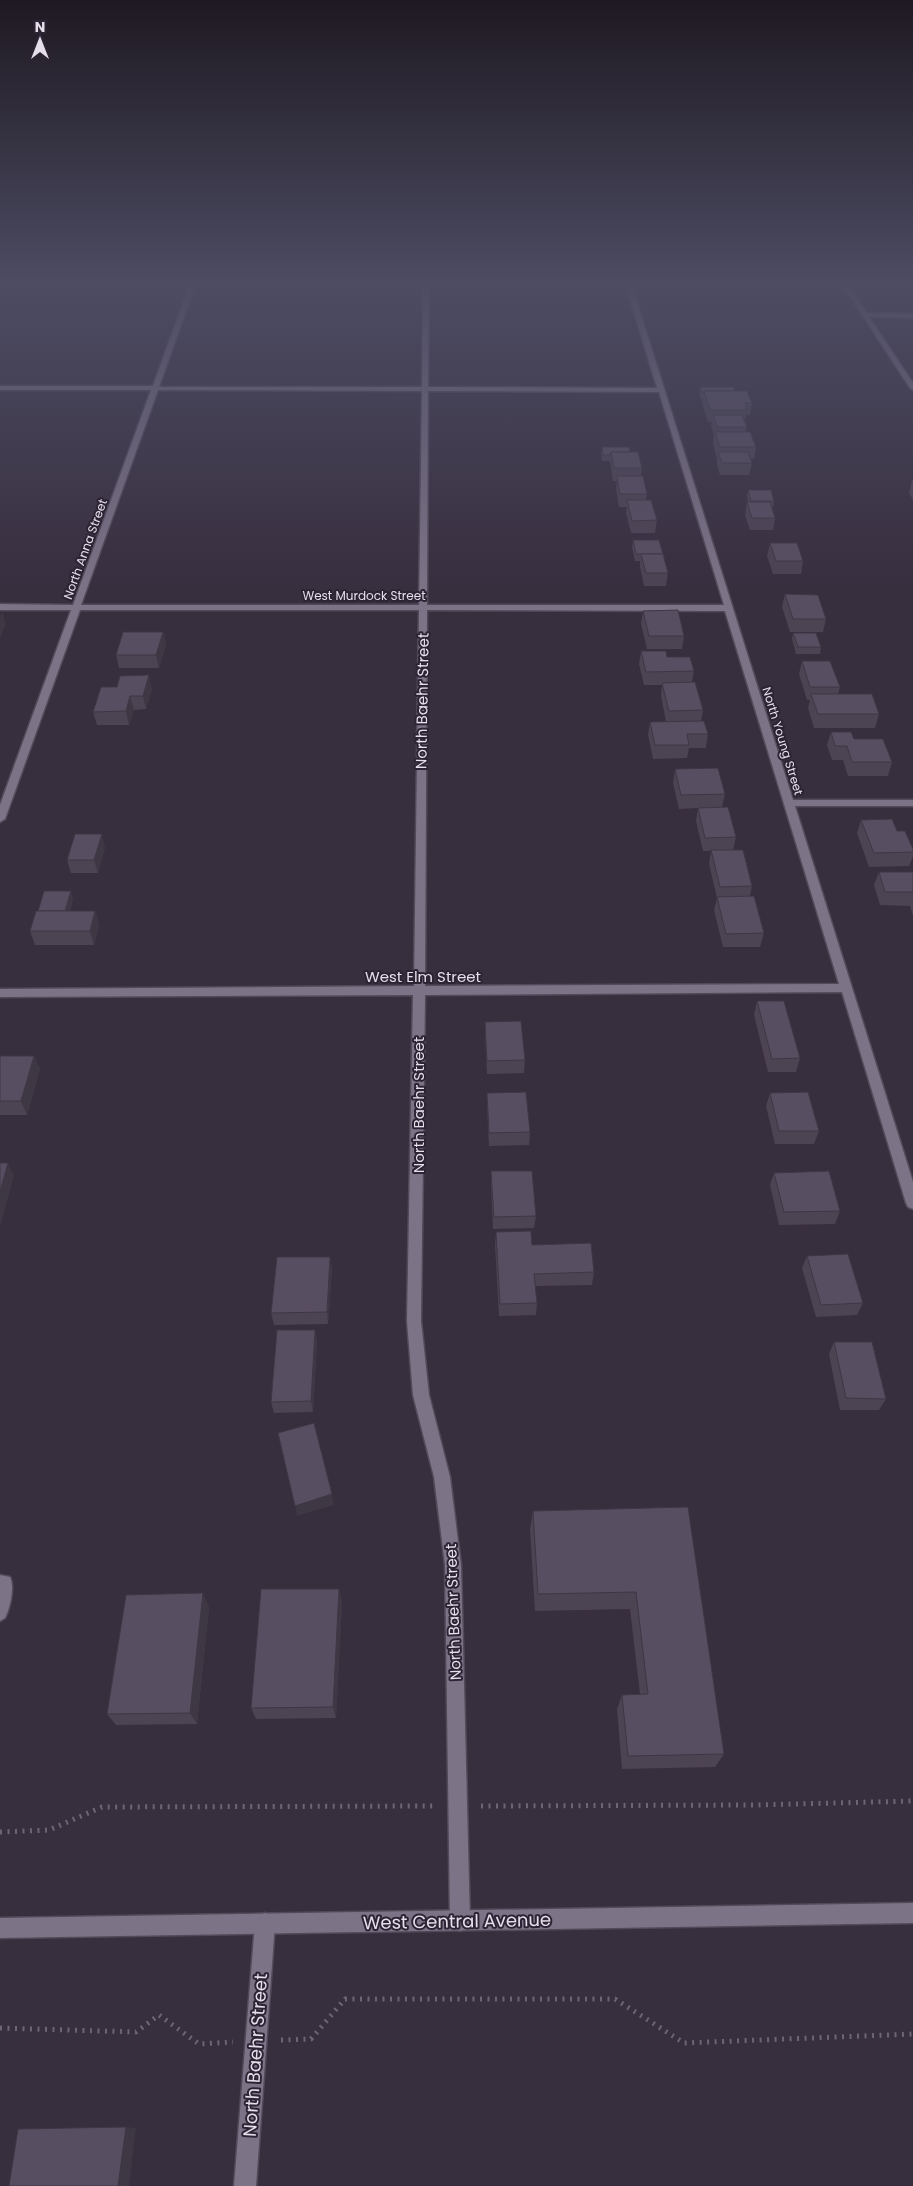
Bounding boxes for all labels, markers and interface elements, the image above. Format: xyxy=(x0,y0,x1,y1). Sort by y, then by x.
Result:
north arrow xyxy=(15,15,65,65)
text: N xyxy=(35,17,45,37)
street label: North Anna Street xyxy=(59,496,111,602)
street label: West Murdock Street xyxy=(302,587,426,604)
street label: North Baehr Street xyxy=(410,633,434,769)
street label: North Young Street xyxy=(758,685,808,797)
street label: West Elm Street xyxy=(365,966,481,987)
street label: North Baehr Street xyxy=(408,1037,429,1173)
street label: North Baehr Street xyxy=(440,1543,466,1681)
street label: West Central Avenue xyxy=(363,1907,551,1935)
street label: North Baehr Street xyxy=(237,1972,273,2138)

